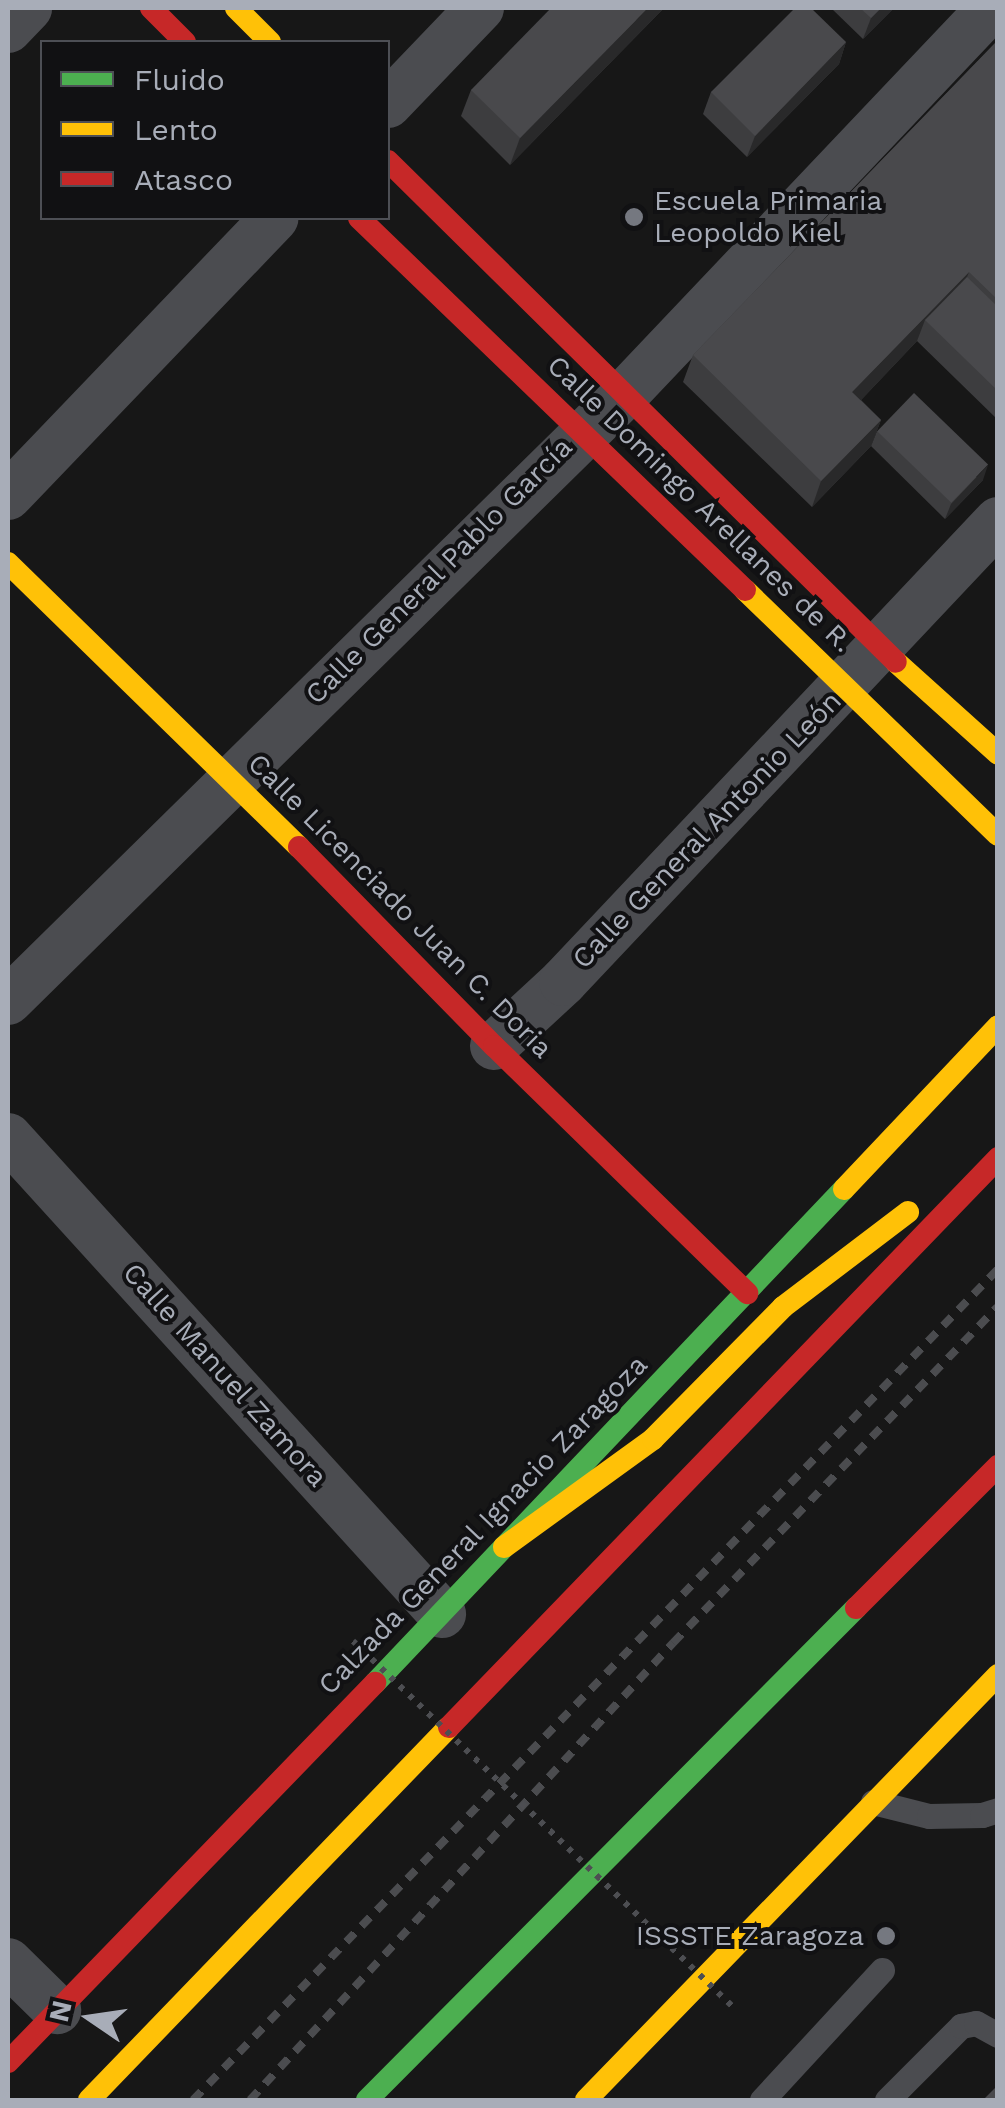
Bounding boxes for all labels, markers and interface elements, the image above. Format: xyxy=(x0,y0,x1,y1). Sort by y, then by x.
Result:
legend xyxy=(40,40,390,220)
text: Fluido xyxy=(134,62,225,97)
text: Lento xyxy=(134,112,218,147)
text: Atasco xyxy=(134,162,233,197)
place label: Escuela Primaria Leopoldo Kiel xyxy=(654,184,883,250)
marker: Escuela Primaria Leopoldo Kiel xyxy=(623,206,645,228)
street label: Calle Domingo Arellanes de R. xyxy=(540,348,860,660)
street label: Calle General Pablo García xyxy=(298,430,580,712)
street label: Calle General Antonio León xyxy=(565,684,849,976)
street label: Calle Licenciado Juan C. Doria xyxy=(241,747,559,1065)
street label: Calle Manuel Zamora xyxy=(115,1256,335,1494)
street label: Calzada General Ignacio Zaragoza xyxy=(311,1348,655,1702)
place label: ISSSTE Zaragoza xyxy=(636,1919,864,1953)
marker: ISSSTE Zaragoza xyxy=(873,1923,899,1949)
north arrow xyxy=(40,1968,140,2068)
text: N xyxy=(42,1997,79,2025)

